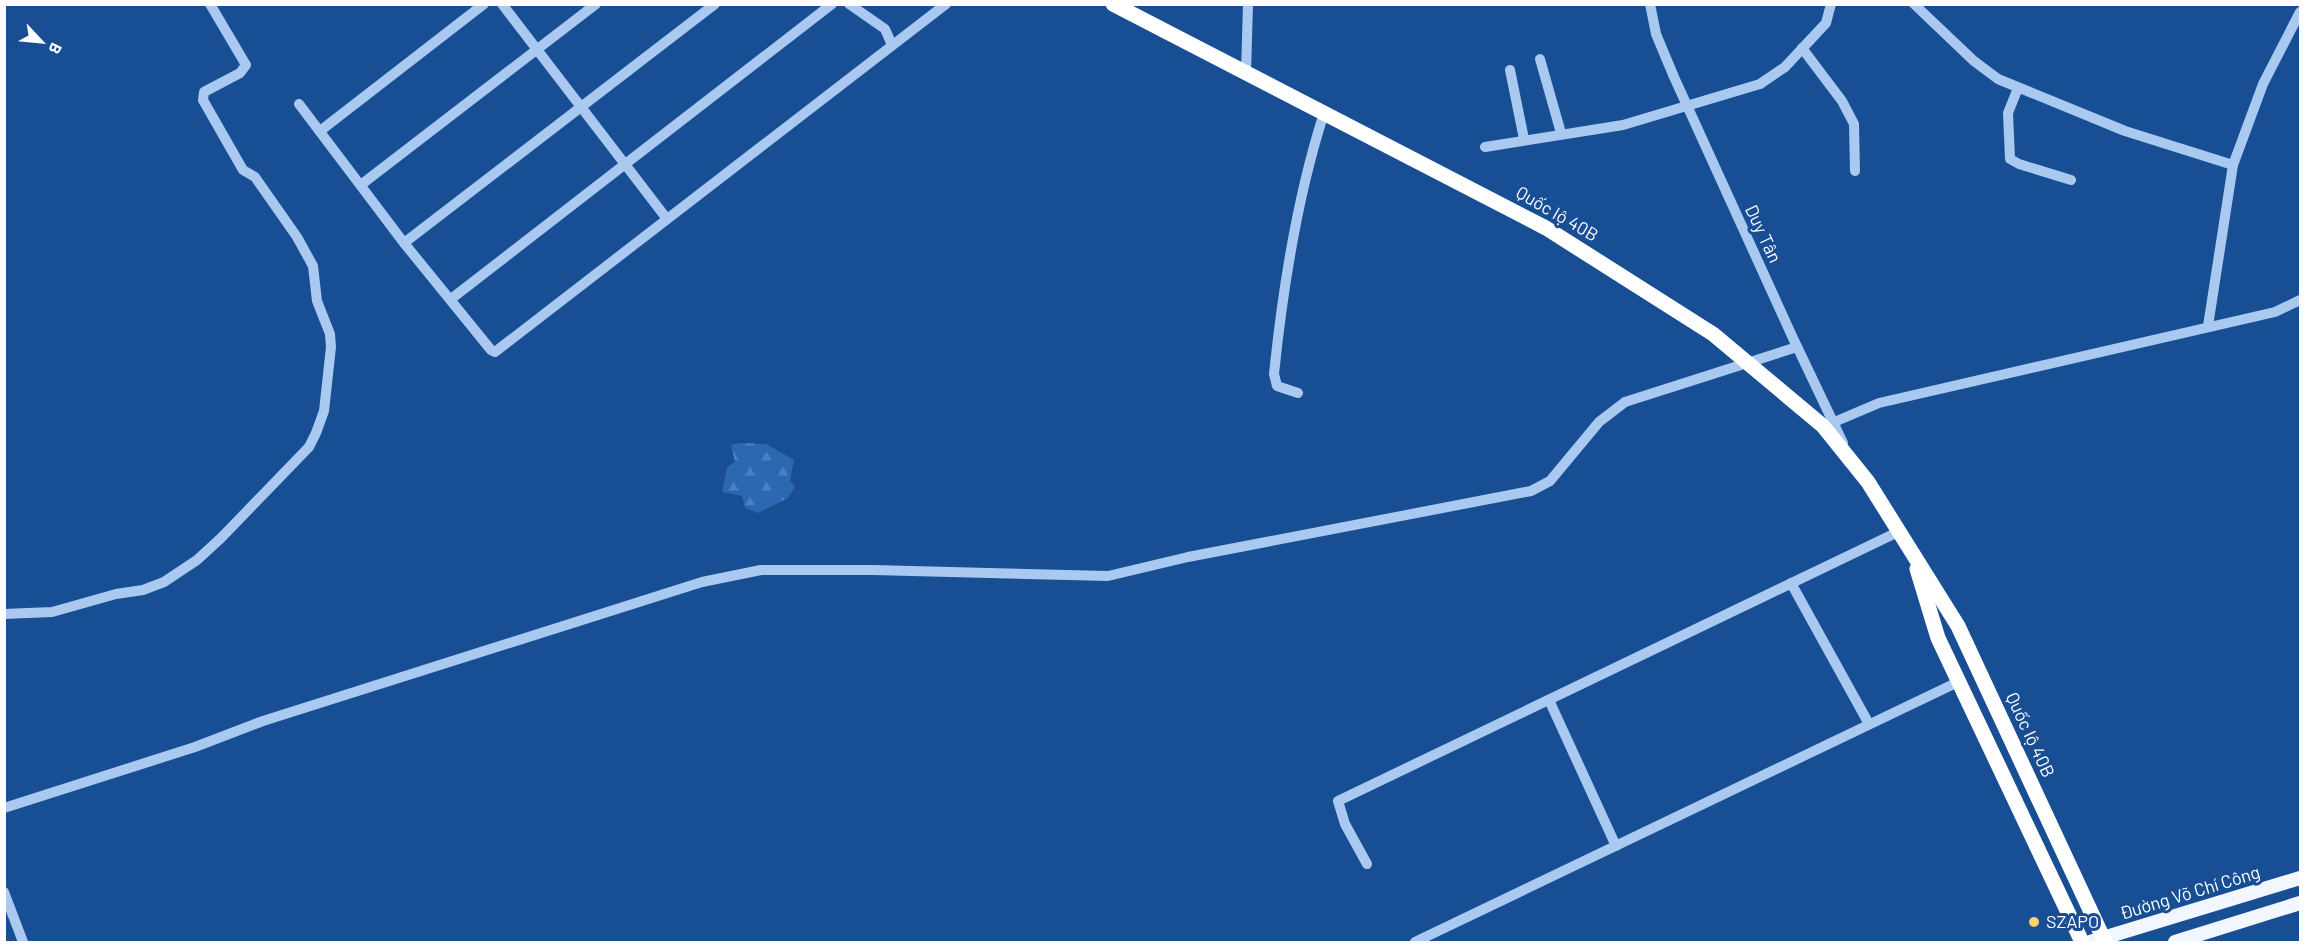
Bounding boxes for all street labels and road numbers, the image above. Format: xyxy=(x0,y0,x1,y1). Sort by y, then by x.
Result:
street label: Quốc lộ 40B xyxy=(1512,181,1603,246)
street label: Duy Tân xyxy=(1741,201,1787,266)
street label: Quốc lộ 40B xyxy=(2002,689,2060,781)
street label: Đường Võ Chí Công xyxy=(2117,860,2262,924)

